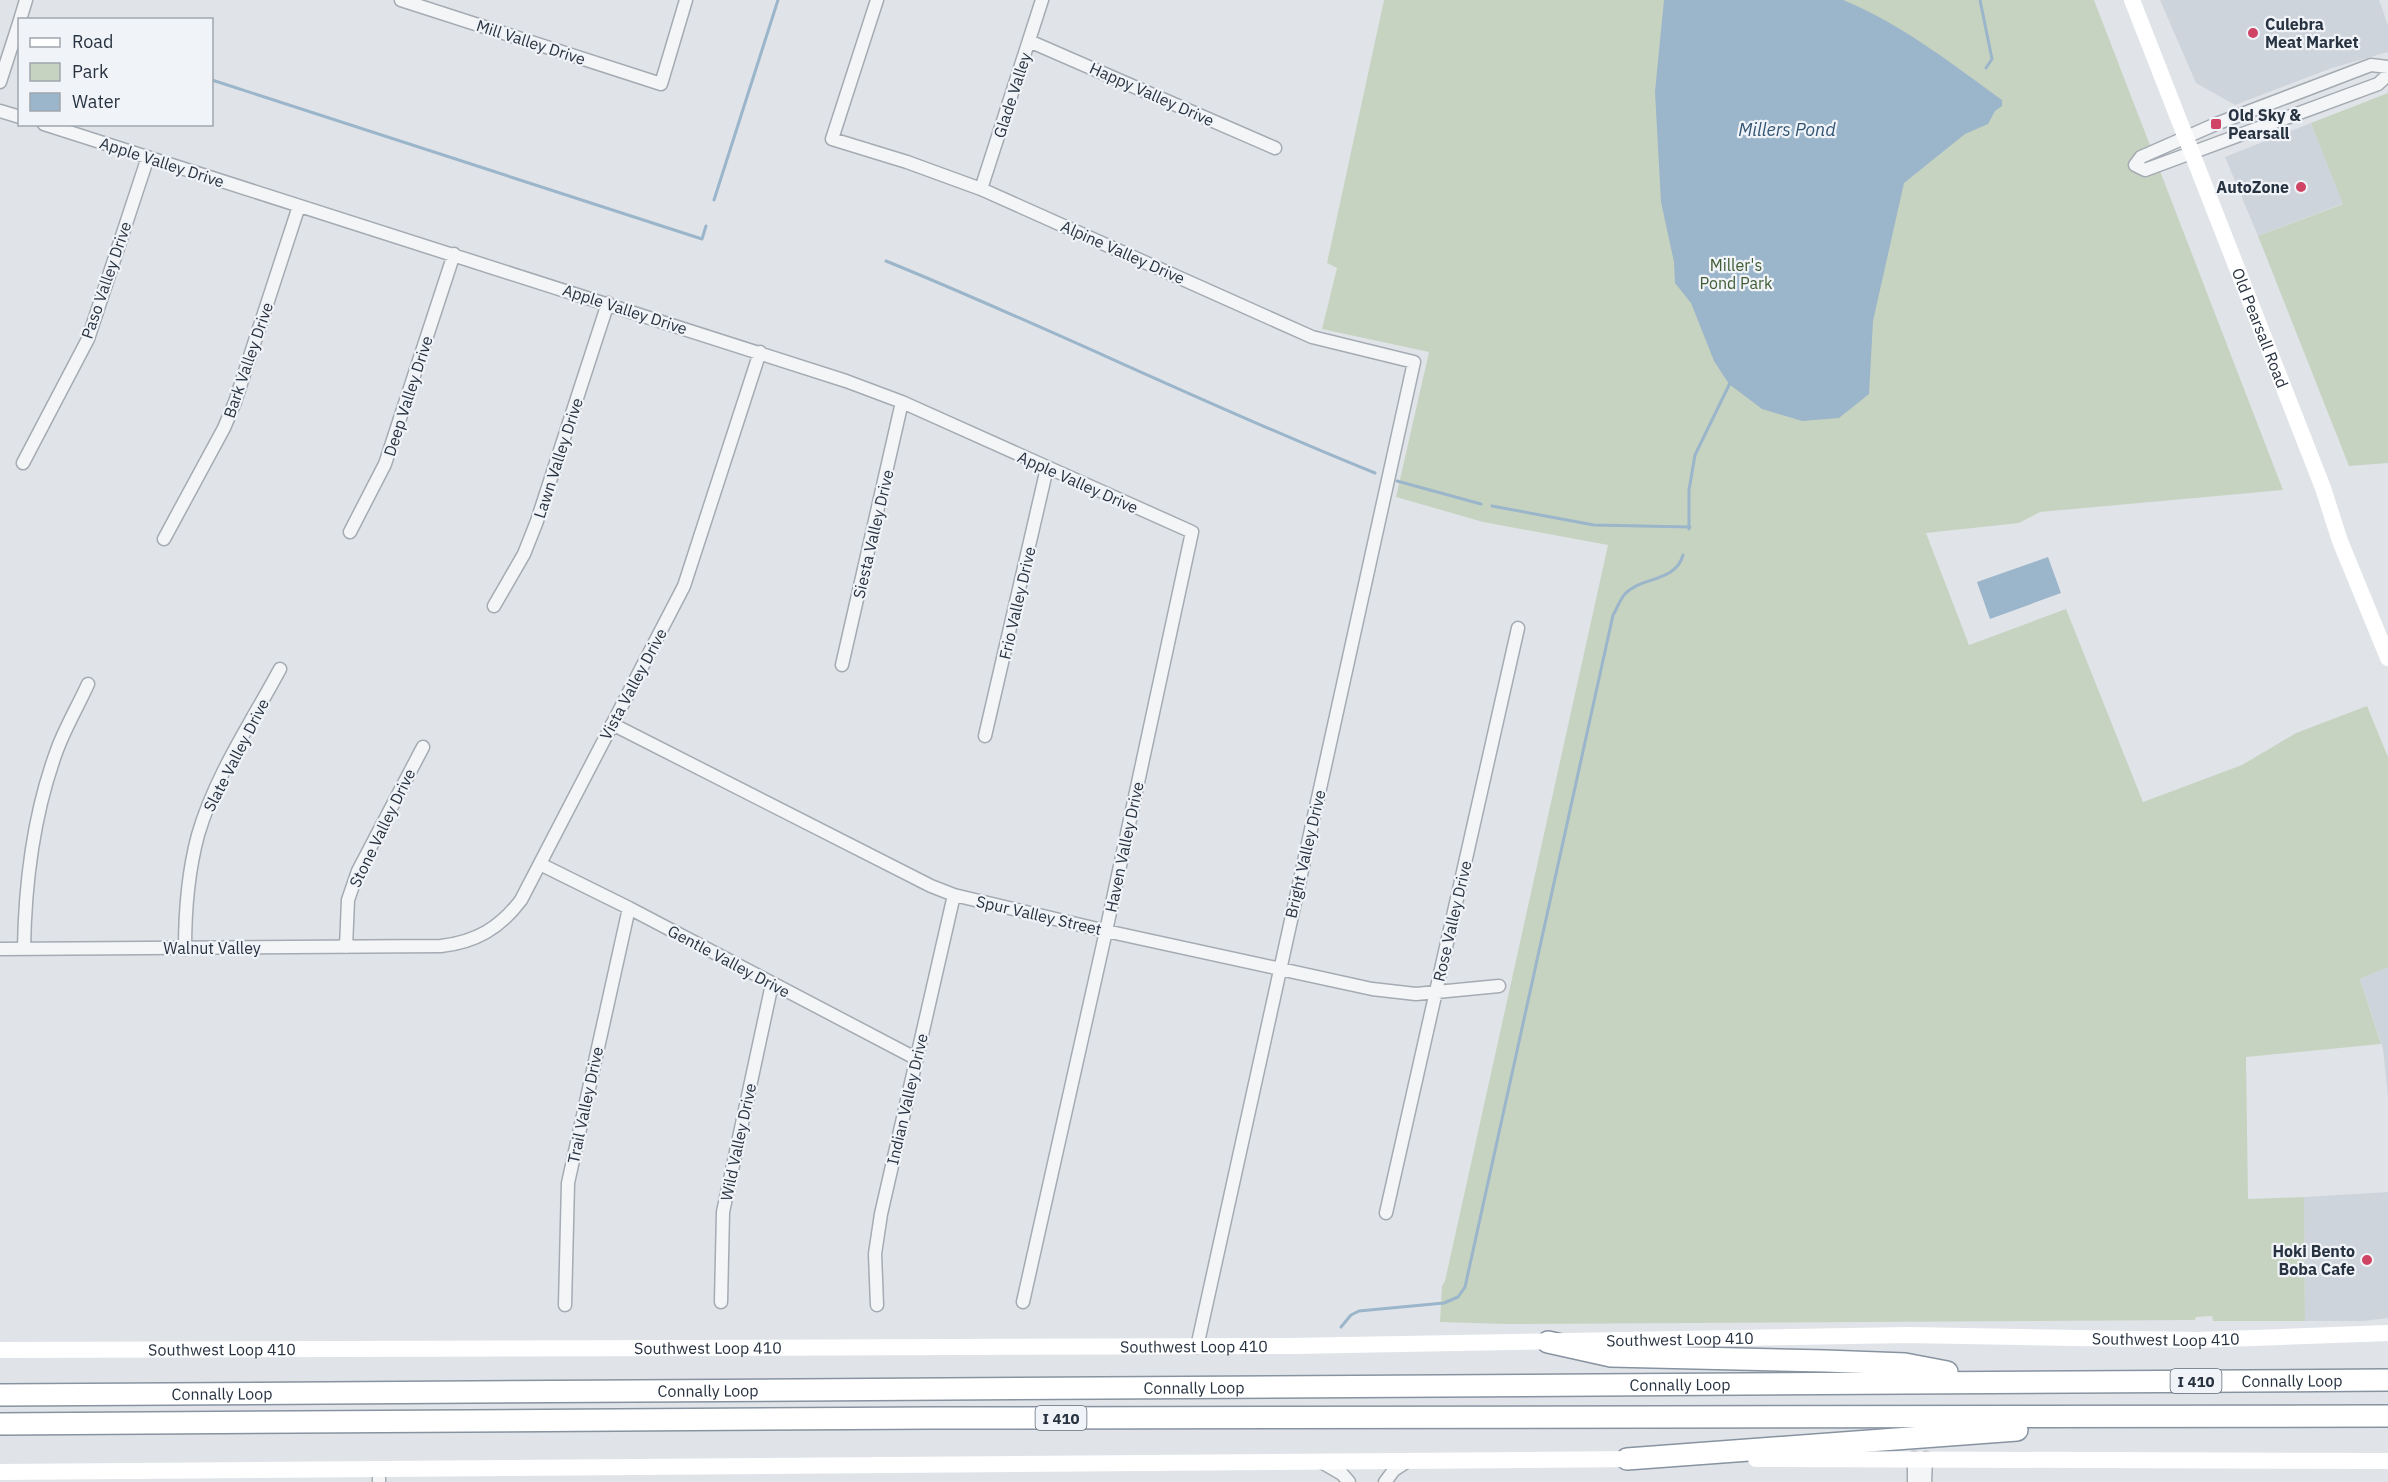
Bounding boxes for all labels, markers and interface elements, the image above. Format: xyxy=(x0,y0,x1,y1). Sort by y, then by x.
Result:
place label: Culebra Meat Market xyxy=(2265,14,2359,52)
street label: Mill Valley Drive xyxy=(474,15,588,69)
legend xyxy=(18,18,213,126)
marker: Culebra Meat Market xyxy=(2246,26,2260,40)
text: Road xyxy=(72,30,113,53)
street label: Glade Valley xyxy=(989,50,1035,140)
street label: Happy Valley Drive xyxy=(1087,58,1218,130)
text: Park xyxy=(72,60,109,83)
text: Water xyxy=(72,90,121,113)
place label: Old Sky & Pearsall xyxy=(2228,105,2301,143)
marker: Old Sky & Pearsall xyxy=(2209,117,2223,131)
water label: Millers Pond xyxy=(1738,118,1836,141)
street label: Apple Valley Drive xyxy=(97,132,227,192)
place label: AutoZone xyxy=(2216,177,2289,197)
marker: AutoZone xyxy=(2294,180,2308,194)
street label: Alpine Valley Drive xyxy=(1058,216,1188,288)
street label: Paso Valley Drive xyxy=(77,219,135,341)
park label: Miller's Pond Park xyxy=(1700,255,1773,293)
street label: Old Pearsall Road xyxy=(2228,265,2293,391)
street label: Apple Valley Drive xyxy=(560,279,690,339)
street label: Bark Valley Drive xyxy=(219,299,277,421)
street label: Deep Valley Drive xyxy=(379,333,437,459)
street label: Lawn Valley Drive xyxy=(529,395,587,521)
street label: Apple Valley Drive xyxy=(1015,446,1142,518)
street label: Siesta Valley Drive xyxy=(848,467,898,600)
street label: Frio Valley Drive xyxy=(994,544,1040,661)
street label: Vista Valley Drive xyxy=(595,625,671,743)
street label: Slate Valley Drive xyxy=(199,695,273,815)
street label: Stone Valley Drive xyxy=(345,765,419,891)
street label: Haven Valley Drive xyxy=(1100,780,1148,914)
street label: Bright Valley Drive xyxy=(1280,788,1330,920)
street label: Rose Valley Drive xyxy=(1428,858,1476,983)
street label: Spur Valley Street xyxy=(974,891,1104,939)
street label: Gentle Valley Drive xyxy=(664,920,794,1002)
street label: Walnut Valley xyxy=(163,938,261,958)
street label: Indian Valley Drive xyxy=(882,1031,932,1167)
street label: Trail Valley Drive xyxy=(563,1045,607,1165)
street label: Wild Valley Drive xyxy=(716,1081,760,1203)
place label: Hoki Bento Boba Cafe xyxy=(2273,1241,2355,1279)
marker: Hoki Bento Boba Cafe xyxy=(2360,1253,2374,1267)
street label: Southwest Loop 410 xyxy=(1606,1328,1754,1350)
street label: Southwest Loop 410 xyxy=(2092,1328,2240,1350)
street label: Southwest Loop 410 xyxy=(1120,1336,1268,1357)
street label: Southwest Loop 410 xyxy=(634,1338,782,1358)
street label: Southwest Loop 410 xyxy=(148,1339,296,1360)
road number: I 410 xyxy=(2170,1369,2222,1393)
street label: Connally Loop xyxy=(2241,1370,2343,1391)
street label: Connally Loop xyxy=(1629,1374,1731,1395)
street label: Connally Loop xyxy=(1143,1377,1245,1398)
street label: Connally Loop xyxy=(657,1380,759,1401)
street label: Connally Loop xyxy=(171,1383,273,1404)
road number: I 410 xyxy=(1036,1406,1086,1430)

